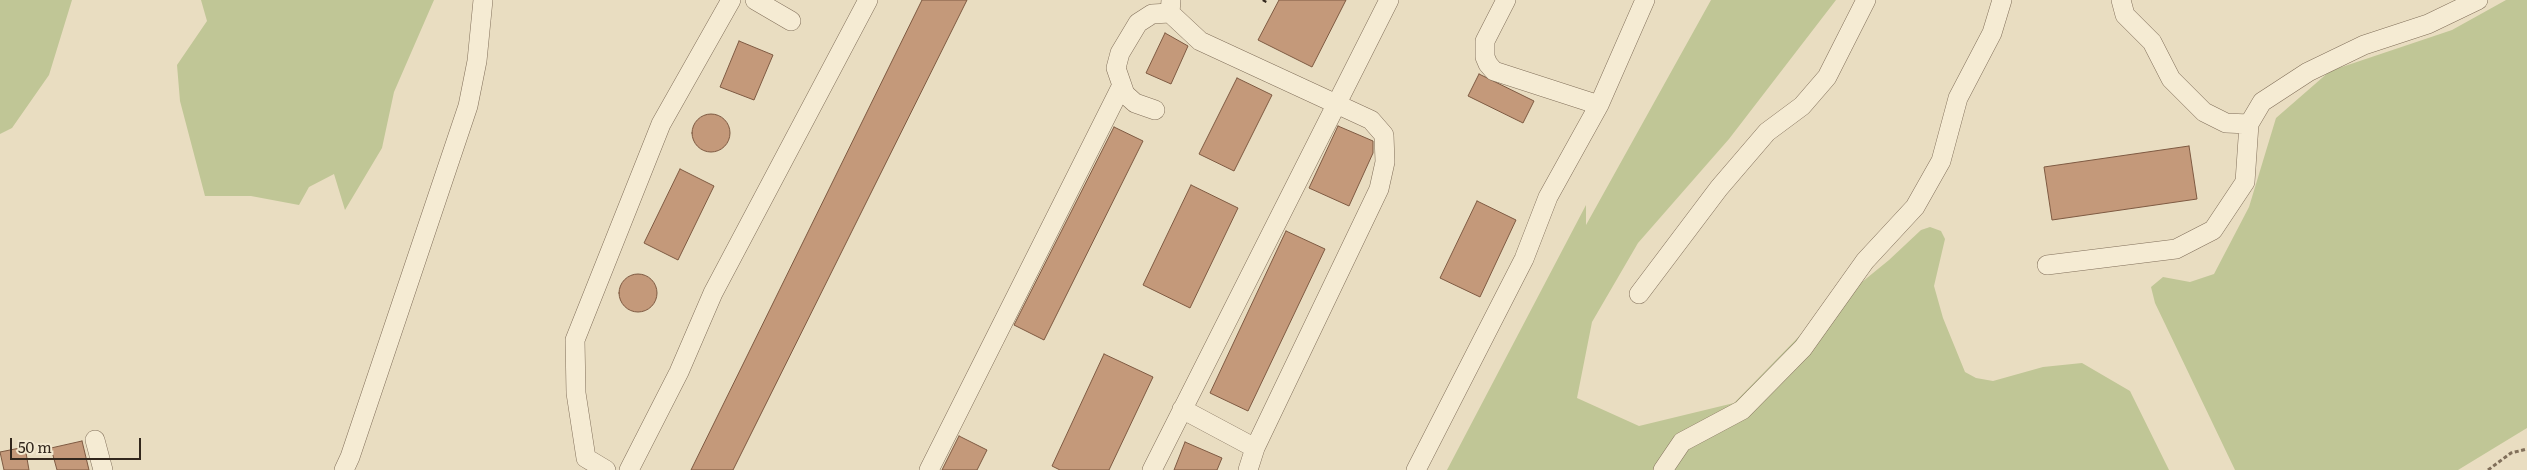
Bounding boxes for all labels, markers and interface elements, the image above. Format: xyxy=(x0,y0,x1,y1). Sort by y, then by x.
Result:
scale bar xyxy=(12,428,144,460)
text: 50 m xyxy=(18,435,52,458)

